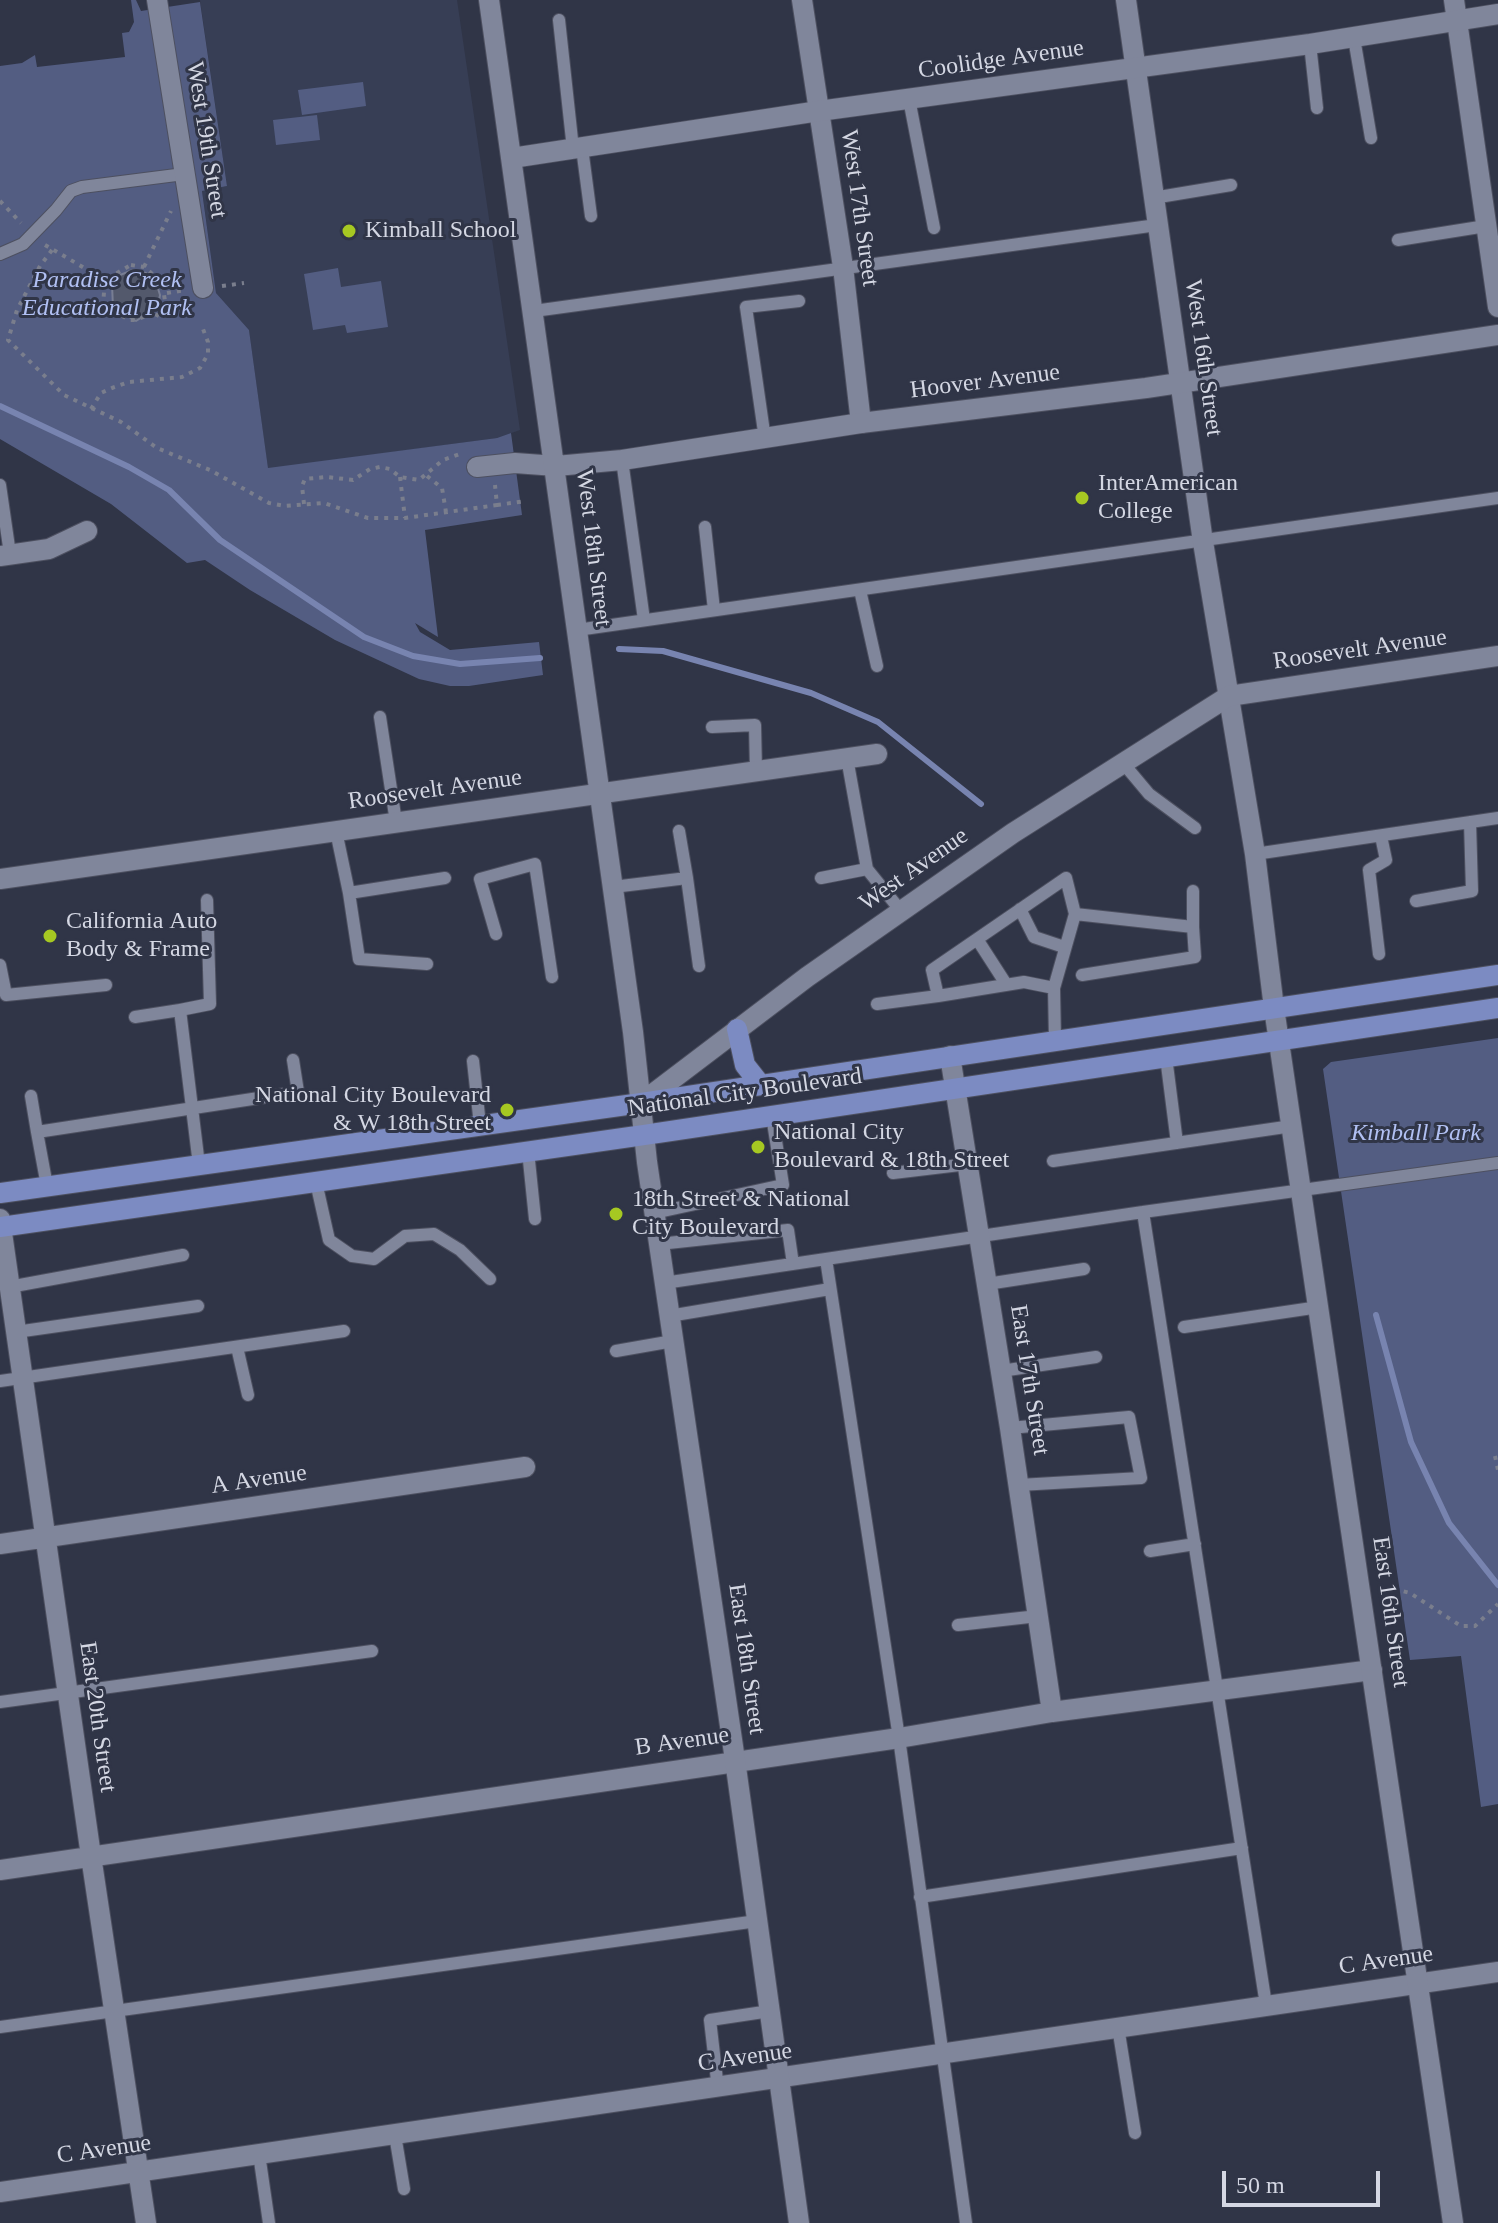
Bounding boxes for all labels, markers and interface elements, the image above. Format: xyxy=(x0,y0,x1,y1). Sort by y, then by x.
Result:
street label: Coolidge Avenue xyxy=(916,34,1086,86)
street label: West 19th Street xyxy=(179,60,233,220)
street label: West 17th Street xyxy=(834,128,884,288)
place label: Kimball School xyxy=(365,217,516,245)
marker: Kimball School xyxy=(340,222,358,240)
park label: Paradise Creek Educational Park xyxy=(22,267,192,323)
street label: West 16th Street xyxy=(1178,278,1228,438)
street label: Hoover Avenue xyxy=(908,359,1062,405)
street label: West 18th Street xyxy=(569,468,617,628)
place label: InterAmerican College xyxy=(1098,470,1238,526)
marker: InterAmerican College xyxy=(1073,489,1091,507)
street label: Roosevelt Avenue xyxy=(1271,624,1449,676)
street label: Roosevelt Avenue xyxy=(346,764,524,816)
street label: West Avenue xyxy=(854,822,974,918)
place label: California Auto Body & Frame xyxy=(66,908,217,964)
marker: California Auto Body & Frame xyxy=(41,927,59,945)
street label: National City Boulevard xyxy=(626,1062,864,1124)
place label: National City Boulevard & W 18th Street xyxy=(255,1082,491,1138)
marker: National City Boulevard & W 18th Street xyxy=(498,1101,516,1119)
place label: National City Boulevard & 18th Street xyxy=(774,1119,1009,1175)
park label: Kimball Park xyxy=(1351,1120,1481,1148)
marker: National City Boulevard & 18th Street xyxy=(749,1138,767,1156)
place label: 18th Street & National City Boulevard xyxy=(632,1186,850,1242)
marker: 18th Street & National City Boulevard xyxy=(607,1205,625,1223)
street label: East 17th Street xyxy=(1003,1303,1055,1457)
street label: A Avenue xyxy=(209,1459,309,1501)
street label: East 16th Street xyxy=(1365,1535,1415,1689)
street label: East 18th Street xyxy=(721,1582,771,1736)
street label: East 20th Street xyxy=(72,1640,122,1794)
street label: B Avenue xyxy=(633,1721,731,1763)
street label: C Avenue xyxy=(1337,1940,1435,1982)
street label: C Avenue xyxy=(696,2037,794,2079)
street label: C Avenue xyxy=(55,2129,153,2171)
scale bar xyxy=(1226,2155,1384,2205)
text: 50 m xyxy=(1236,2172,1285,2198)

